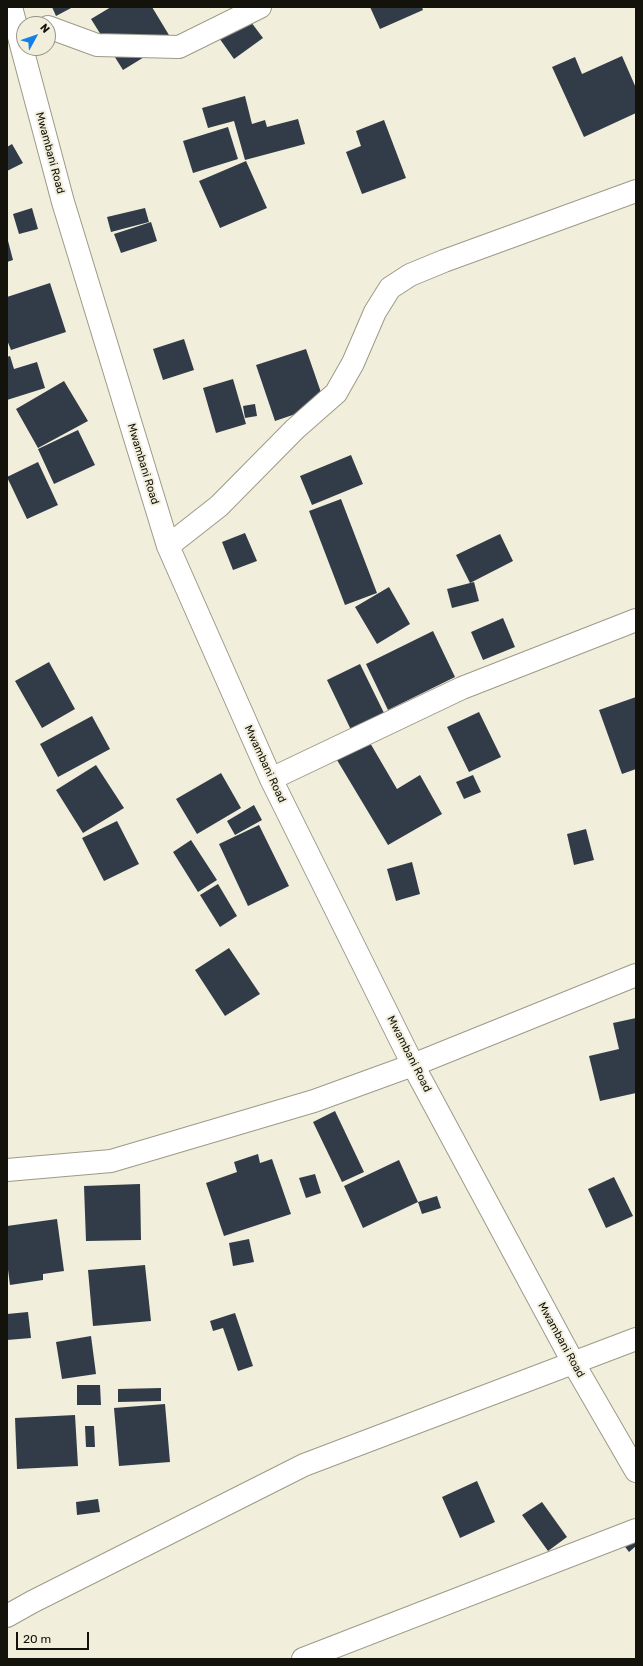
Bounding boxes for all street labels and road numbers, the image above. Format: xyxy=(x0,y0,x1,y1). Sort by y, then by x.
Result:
street label: Mwambani Road xyxy=(33,111,67,195)
street label: Mwambani Road xyxy=(124,422,162,506)
street label: Mwambani Road xyxy=(241,723,289,805)
street label: Mwambani Road xyxy=(384,1014,434,1094)
street label: Mwambani Road xyxy=(535,1300,587,1380)

